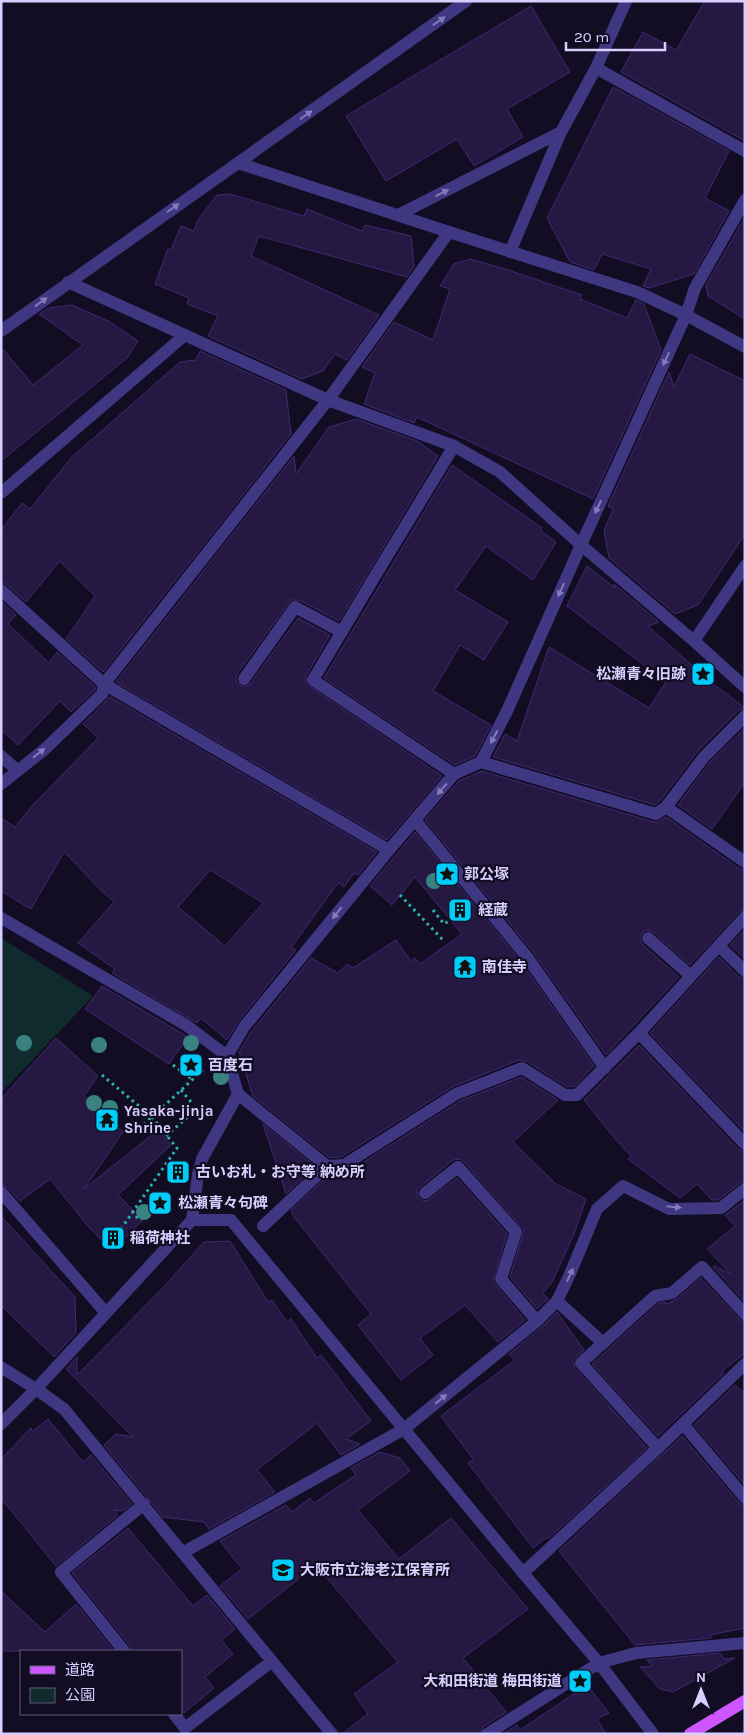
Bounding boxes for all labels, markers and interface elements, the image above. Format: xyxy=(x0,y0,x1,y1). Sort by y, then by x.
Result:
one-way arrow xyxy=(432,15,445,26)
scale bar xyxy=(566,20,665,52)
text: 20 m xyxy=(574,28,609,46)
one-way arrow xyxy=(299,110,313,120)
one-way arrow xyxy=(434,189,449,197)
one-way arrow xyxy=(167,203,180,213)
one-way arrow xyxy=(34,297,48,307)
one-way arrow xyxy=(662,352,670,366)
one-way arrow xyxy=(594,500,602,514)
one-way arrow xyxy=(557,583,565,597)
place icon: 松瀬青々旧跡 xyxy=(690,661,716,687)
place label: 松瀬青々旧跡 xyxy=(596,665,686,683)
one-way arrow xyxy=(490,730,498,745)
one-way arrow xyxy=(32,748,46,758)
one-way arrow xyxy=(436,782,447,795)
place icon: 郭公塚 xyxy=(434,861,460,887)
place label: 郭公塚 xyxy=(464,865,509,883)
building icon: 経蔵 xyxy=(447,897,473,923)
place label: 経蔵 xyxy=(478,901,508,919)
one-way arrow xyxy=(332,907,343,920)
temple icon: 南佳寺 xyxy=(452,954,478,980)
place label: 南佳寺 xyxy=(482,958,527,976)
place icon: 百度石 xyxy=(178,1052,204,1078)
place label: 百度石 xyxy=(208,1056,253,1074)
place label: Yasaka-jinja Shrine xyxy=(124,1102,214,1137)
temple icon: Yasaka-jinja Shrine xyxy=(94,1107,120,1133)
building icon: 古いお札・お守等 納め所 xyxy=(165,1159,191,1185)
place label: 古いお札・お守等 納め所 xyxy=(196,1163,365,1181)
place icon: 松瀬青々句碑 xyxy=(147,1190,173,1216)
place label: 松瀬青々句碑 xyxy=(178,1194,268,1212)
one-way arrow xyxy=(666,1203,682,1211)
building icon: 稲荷神社 xyxy=(100,1225,126,1251)
place label: 稲荷神社 xyxy=(130,1229,190,1247)
one-way arrow xyxy=(566,1268,574,1282)
one-way arrow xyxy=(435,1393,448,1404)
school or university icon: 大阪市立海老江保育所 xyxy=(270,1557,296,1583)
place label: 大阪市立海老江保育所 xyxy=(300,1561,450,1579)
legend xyxy=(20,1650,182,1715)
text: 道路 xyxy=(65,1661,95,1679)
north arrow xyxy=(676,1665,726,1715)
place icon: 大和田街道 梅田街道 xyxy=(567,1668,593,1694)
text: N xyxy=(696,1669,706,1686)
place label: 大和田街道 梅田街道 xyxy=(423,1672,562,1690)
text: 公園 xyxy=(65,1686,95,1704)

